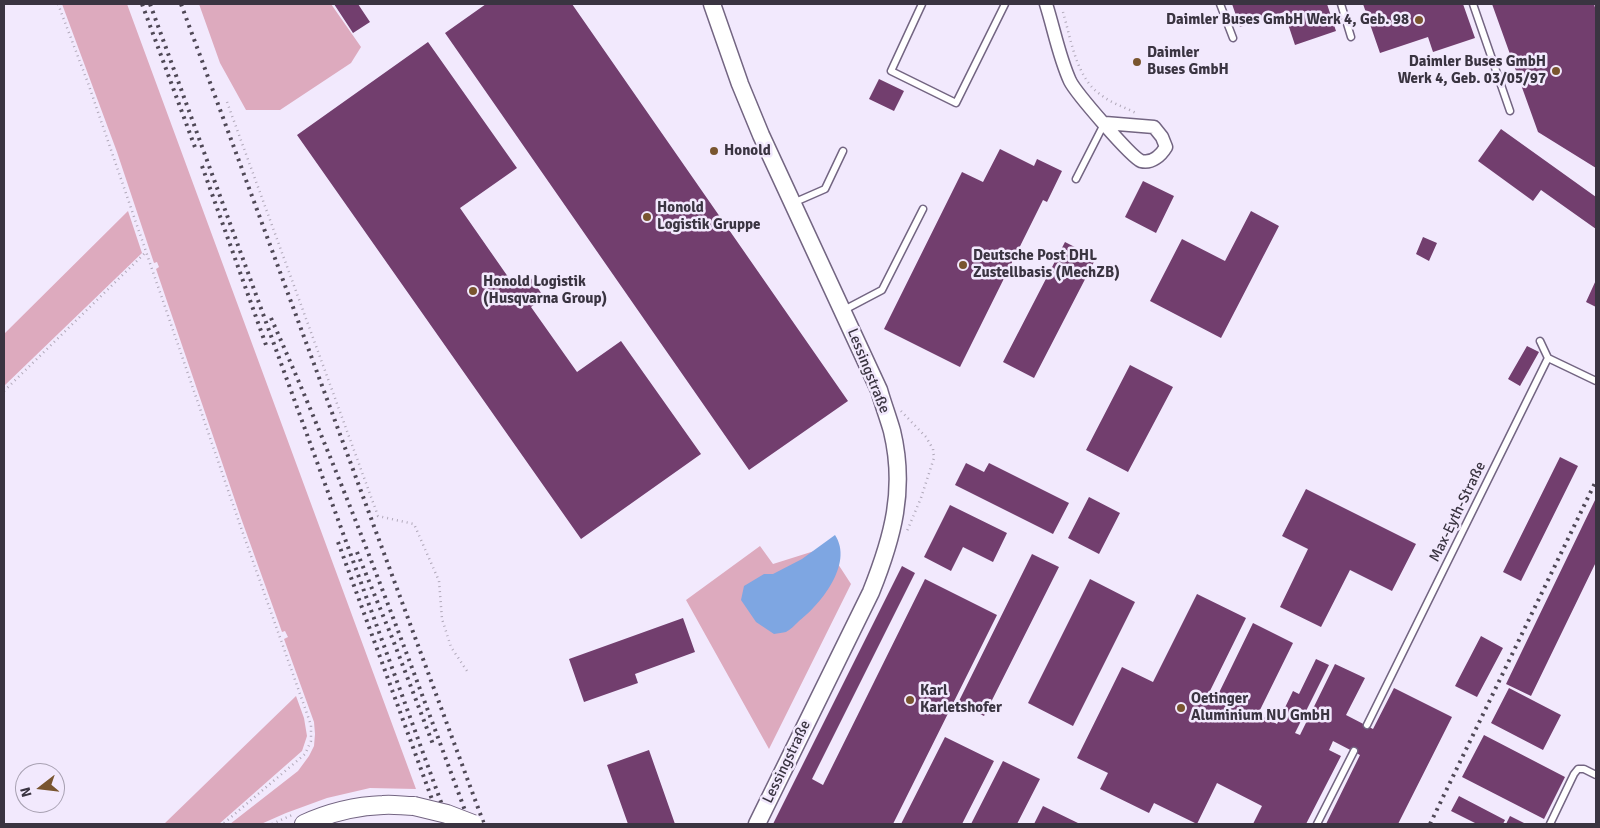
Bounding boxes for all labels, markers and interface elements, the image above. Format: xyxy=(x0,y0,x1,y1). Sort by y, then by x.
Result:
place label: Daimler Buses GmbH Werk 4, Geb. 98 xyxy=(1166,11,1409,29)
marker: Daimler Buses GmbH Werk 4, Geb. 98 xyxy=(1413,14,1425,26)
place label: Daimler Buses GmbH xyxy=(1147,44,1229,79)
place label: Daimler Buses GmbH Werk 4, Geb. 03/05/97 xyxy=(1398,53,1546,88)
marker: Daimler Buses GmbH xyxy=(1131,56,1143,68)
marker: Daimler Buses GmbH Werk 4, Geb. 03/05/97 xyxy=(1550,65,1562,77)
place label: Honold xyxy=(724,142,771,160)
marker: Honold xyxy=(708,145,720,157)
place label: Honold Logistik Gruppe xyxy=(657,199,761,234)
marker: Honold Logistik Gruppe xyxy=(641,211,653,223)
place label: Deutsche Post DHL Zustellbasis (MechZB) xyxy=(973,247,1120,282)
marker: Deutsche Post DHL Zustellbasis (MechZB) xyxy=(957,259,969,271)
place label: Honold Logistik (Husqvarna Group) xyxy=(483,273,607,308)
marker: Honold Logistik (Husqvarna Group) xyxy=(467,285,479,297)
street label: Lessingstraße xyxy=(843,326,893,416)
street label: Max-Eyth-Straße xyxy=(1426,459,1490,565)
place label: Karl Karletshofer xyxy=(920,682,1002,717)
place label: Oetinger Aluminium NU GmbH xyxy=(1191,690,1330,725)
marker: Karl Karletshofer xyxy=(904,694,916,706)
marker: Oetinger Aluminium NU GmbH xyxy=(1175,702,1187,714)
street label: Lessingstraße xyxy=(759,718,815,806)
north arrow xyxy=(15,763,65,813)
text: N xyxy=(17,785,36,799)

